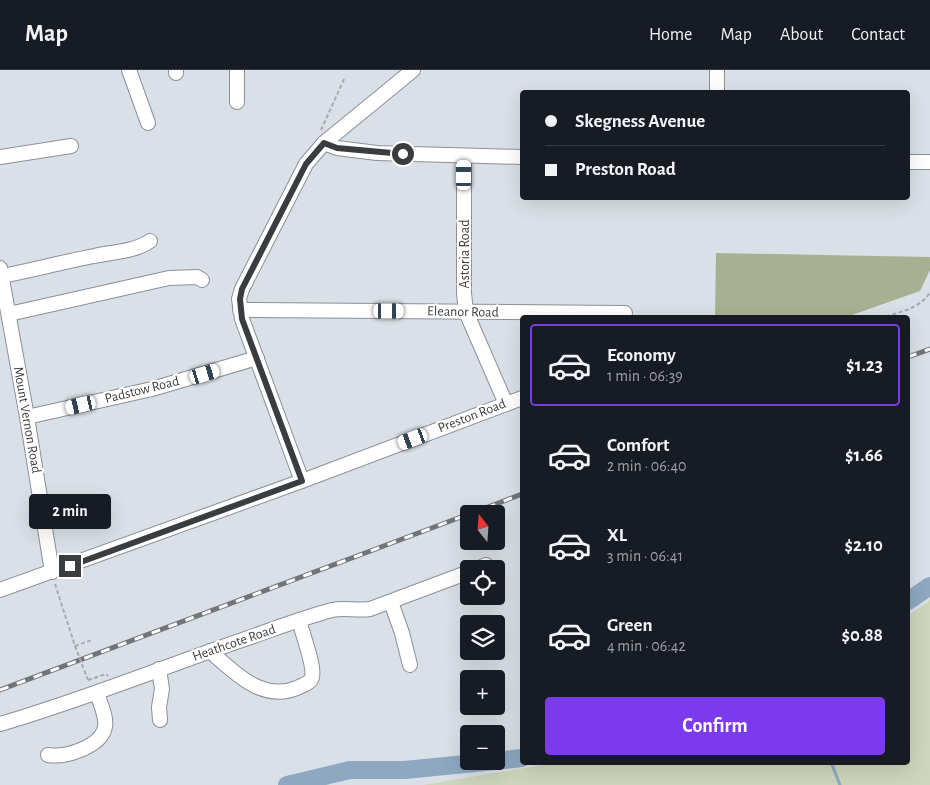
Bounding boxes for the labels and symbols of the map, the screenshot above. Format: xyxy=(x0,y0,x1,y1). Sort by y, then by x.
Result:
route start xyxy=(392,143,414,165)
car xyxy=(456,160,471,190)
street label: Astoria Road xyxy=(458,220,472,288)
car xyxy=(374,304,404,319)
street label: Eleanor Road xyxy=(427,304,499,320)
car xyxy=(188,362,221,386)
street label: Mount Vernon Road xyxy=(11,365,43,475)
street label: Padstow Road xyxy=(103,374,181,406)
car xyxy=(64,394,97,416)
street label: Preston Road xyxy=(436,397,508,435)
car xyxy=(396,427,429,451)
callout: 2 min xyxy=(29,494,111,528)
north arrow xyxy=(460,505,505,550)
route end xyxy=(59,555,81,577)
street label: Heathcote Road xyxy=(191,622,277,664)

